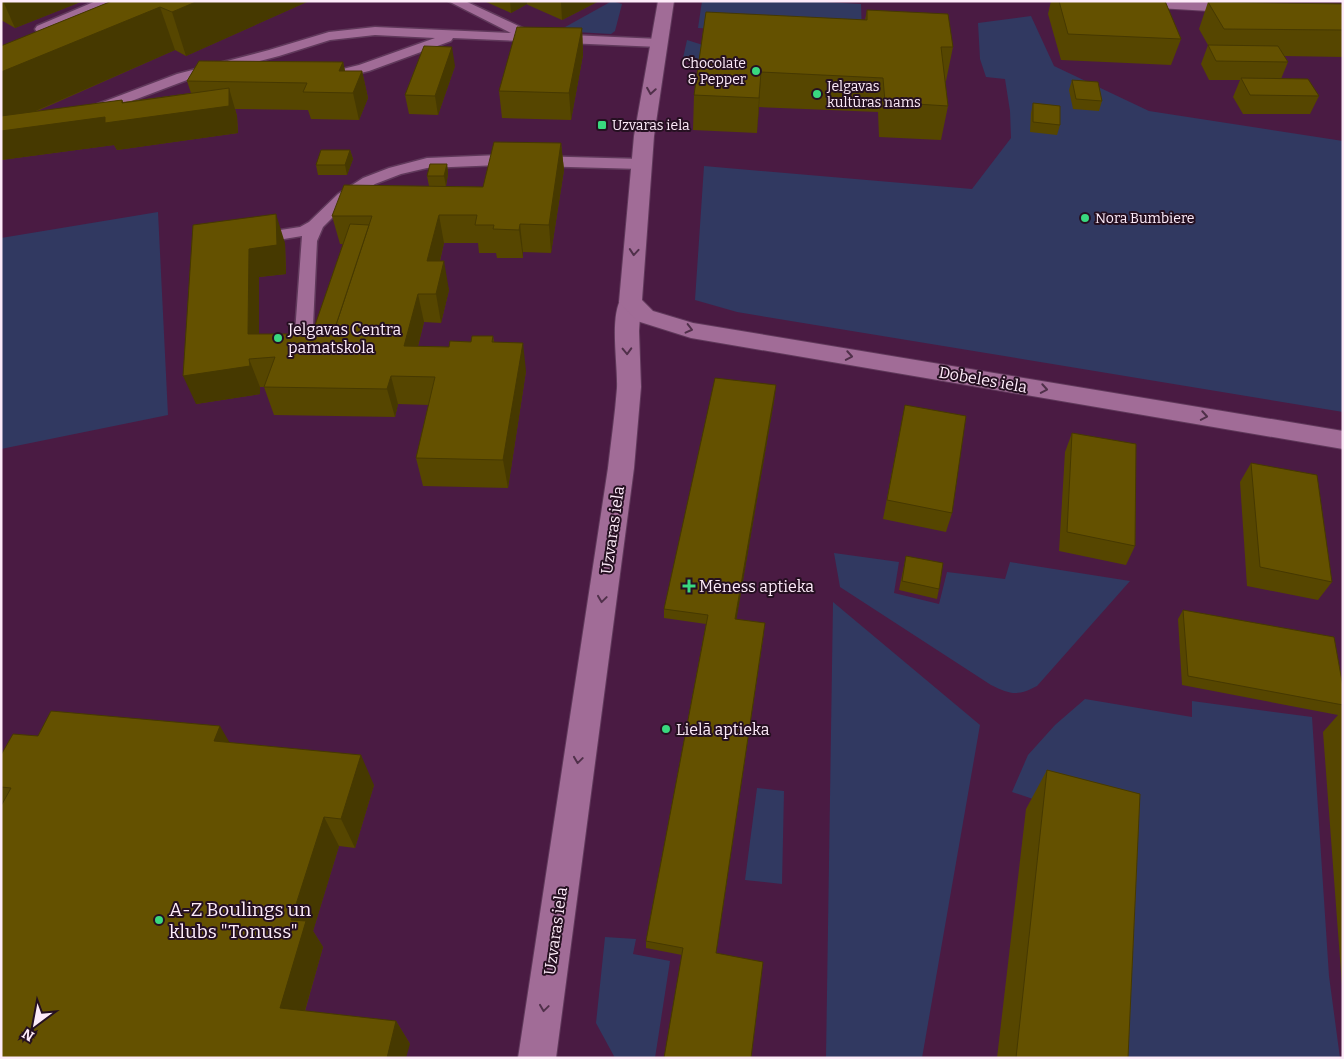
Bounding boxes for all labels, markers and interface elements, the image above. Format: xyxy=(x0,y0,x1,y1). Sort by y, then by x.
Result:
place label: Chocolate & Pepper xyxy=(682,55,746,88)
marker: Chocolate & Pepper xyxy=(750,65,762,77)
place label: Jelgavas kultūras nams xyxy=(826,78,921,111)
one-way arrow xyxy=(647,87,657,95)
marker: Jelgavas kultūras nams xyxy=(811,88,823,100)
place label: Uzvaras iela xyxy=(612,117,690,134)
marker: Uzvaras iela xyxy=(596,119,608,131)
place label: Nora Bumbiere xyxy=(1095,210,1194,227)
marker: Nora Bumbiere xyxy=(1079,212,1091,224)
one-way arrow xyxy=(629,249,640,257)
place label: Jelgavas Centra pamatskola xyxy=(287,320,401,357)
one-way arrow xyxy=(685,323,694,334)
marker: Jelgavas Centra pamatskola xyxy=(272,332,284,344)
one-way arrow xyxy=(622,347,633,355)
one-way arrow xyxy=(845,351,853,361)
street label: Dobeles iela xyxy=(937,362,1029,397)
one-way arrow xyxy=(1039,384,1048,394)
one-way arrow xyxy=(1200,411,1208,421)
street label: Uzvaras iela xyxy=(597,485,628,575)
place label: Mēness aptieka xyxy=(699,577,814,596)
marker: Mēness aptieka xyxy=(683,580,695,592)
one-way arrow xyxy=(597,595,607,604)
place label: Lielā aptieka xyxy=(676,720,770,739)
marker: Lielā aptieka xyxy=(660,723,672,735)
one-way arrow xyxy=(573,756,584,764)
street label: Uzvaras iela xyxy=(540,886,571,976)
place label: A-Z Boulings un klubs "Tonuss" xyxy=(169,898,311,943)
marker: A-Z Boulings un klubs "Tonuss" xyxy=(153,914,165,926)
north arrow xyxy=(10,999,60,1049)
one-way arrow xyxy=(539,1004,550,1012)
text: N xyxy=(19,1024,37,1045)

